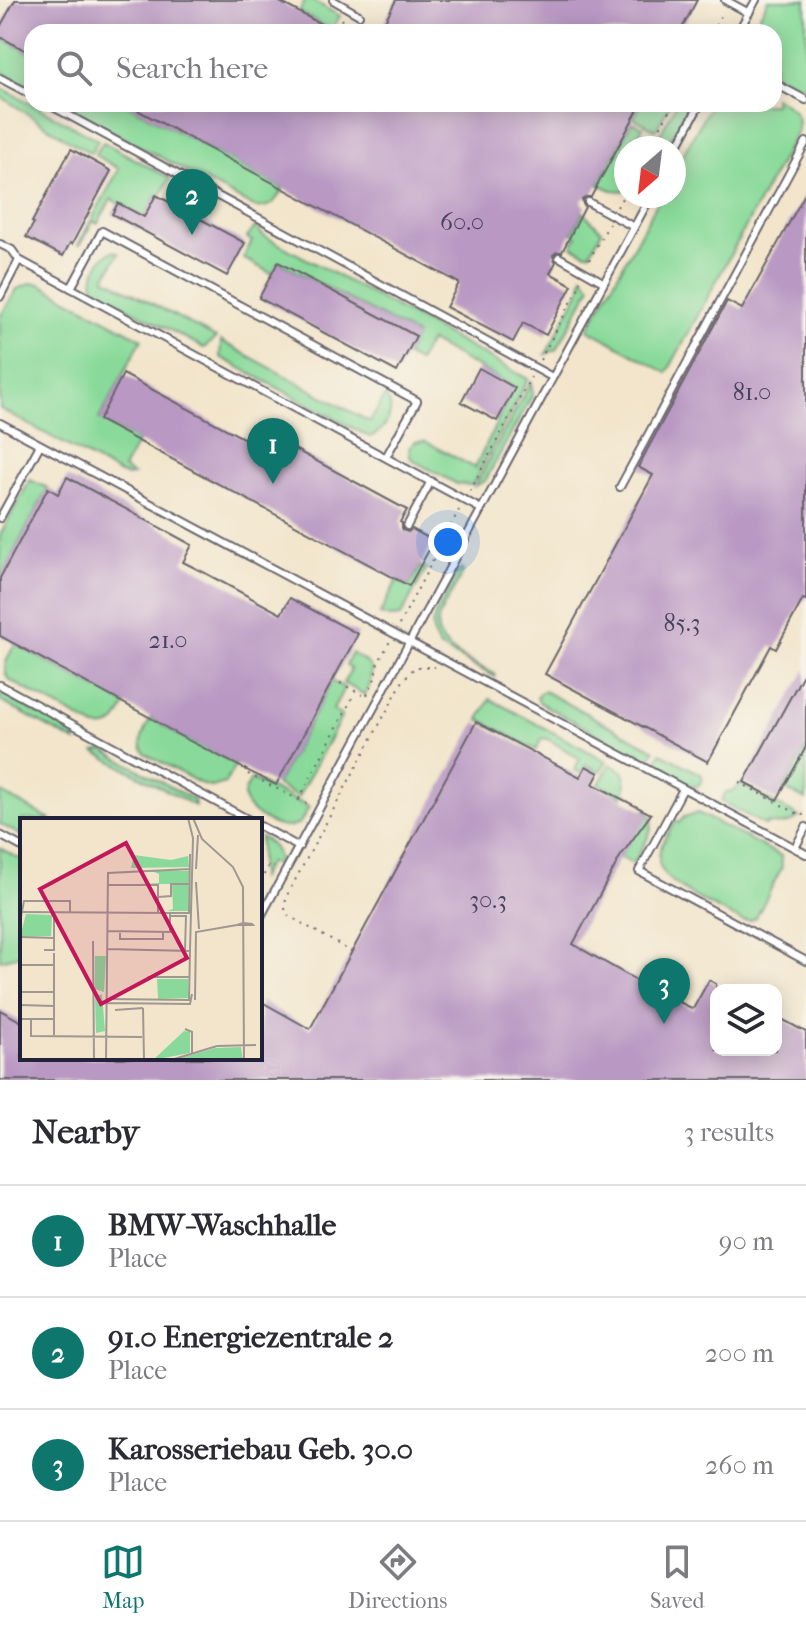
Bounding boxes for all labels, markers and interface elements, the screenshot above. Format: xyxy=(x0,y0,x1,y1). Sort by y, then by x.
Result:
search box xyxy=(24,24,782,112)
icon: search xyxy=(52,46,96,90)
text: Search here xyxy=(116,51,268,86)
north arrow xyxy=(614,136,686,208)
pin: 2 xyxy=(166,169,218,235)
house number: 60.0 xyxy=(440,208,484,236)
house number: 81.0 xyxy=(733,378,771,406)
pin: 1 xyxy=(247,418,299,484)
your location xyxy=(428,522,468,562)
house number: 85.3 xyxy=(664,609,700,637)
house number: 21.0 xyxy=(149,626,187,654)
inset map xyxy=(20,818,262,1060)
house number: 30.3 xyxy=(469,886,507,914)
pin: 3 xyxy=(638,958,690,1024)
map controls xyxy=(710,984,782,1056)
button: layers xyxy=(710,984,782,1056)
text: Nearby xyxy=(32,1112,139,1152)
text: 3 results xyxy=(684,1117,774,1148)
text: BMW-Waschhalle xyxy=(108,1208,336,1243)
text: 1 xyxy=(53,1226,63,1257)
text: 90 m xyxy=(719,1226,774,1257)
text: Place xyxy=(108,1243,167,1274)
text: 91.0 Energiezentrale 2 xyxy=(108,1320,393,1355)
text: 2 xyxy=(51,1338,65,1369)
text: 200 m xyxy=(705,1338,774,1369)
text: Place xyxy=(108,1355,167,1386)
text: Karosseriebau Geb. 30.0 xyxy=(108,1432,413,1467)
text: 3 xyxy=(53,1450,63,1481)
text: 260 m xyxy=(705,1450,774,1481)
text: Place xyxy=(108,1467,167,1498)
tab: Map xyxy=(101,1540,145,1614)
tab: Directions xyxy=(348,1540,447,1614)
tab: Saved xyxy=(650,1540,705,1614)

